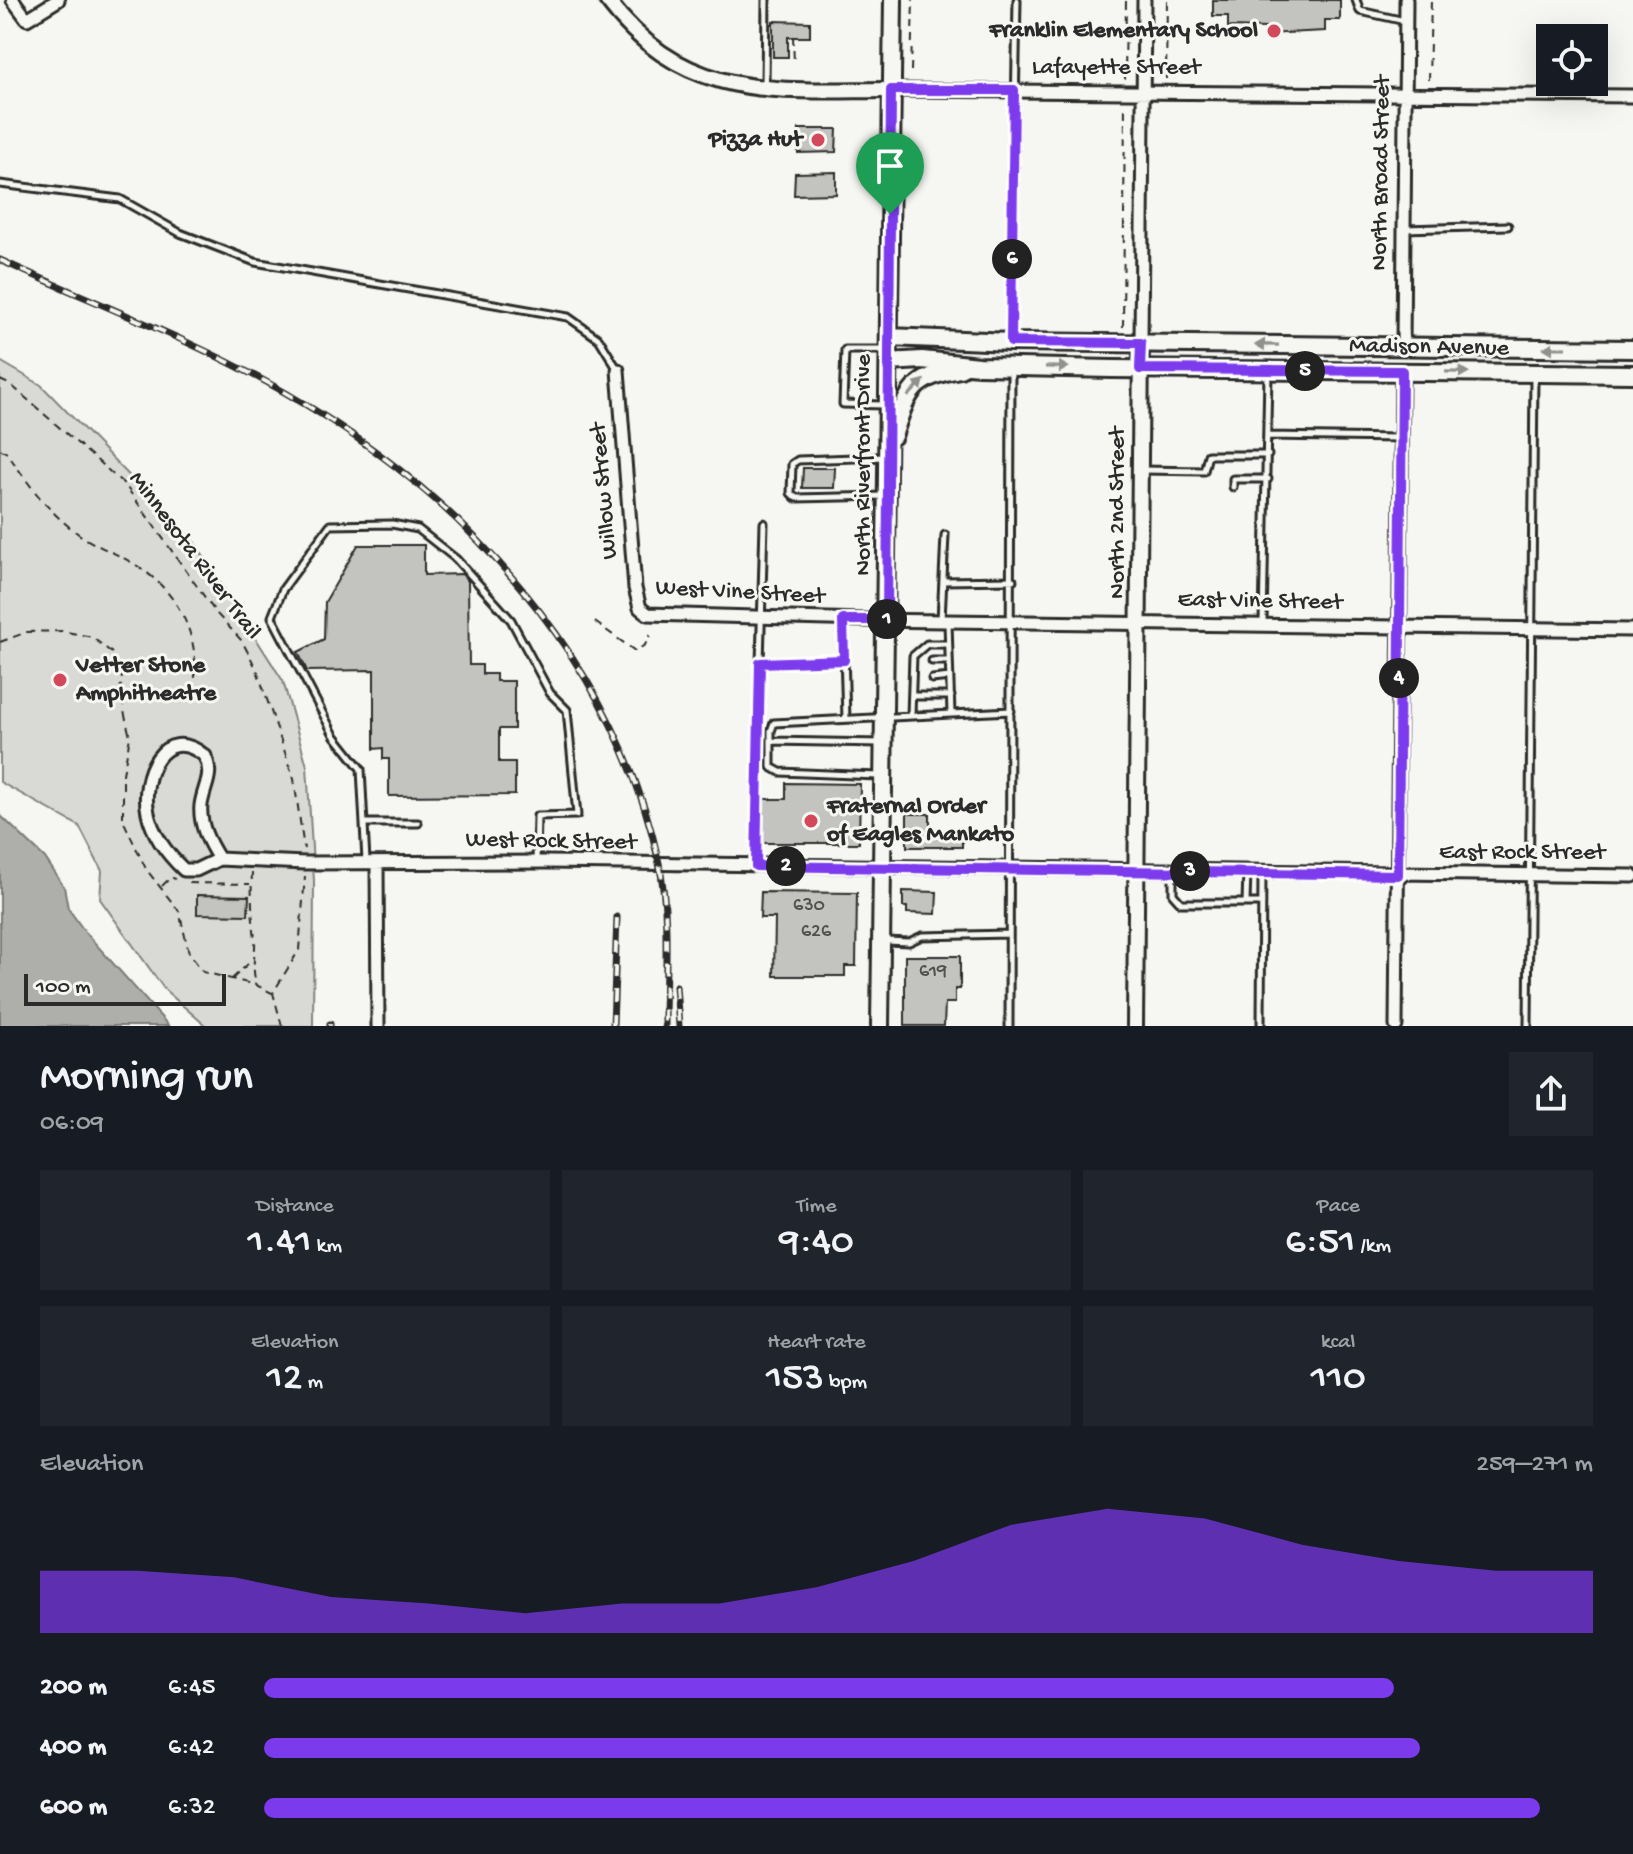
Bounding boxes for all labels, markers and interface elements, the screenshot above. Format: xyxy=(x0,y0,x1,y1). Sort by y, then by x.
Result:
place label: Franklin Elementary School xyxy=(988,17,1258,46)
marker: Franklin Elementary School xyxy=(1265,22,1283,40)
map controls xyxy=(1536,24,1608,96)
button: locate xyxy=(1536,24,1608,96)
street label: Lafayette Street xyxy=(1032,54,1203,83)
street label: North Broad Street xyxy=(1366,73,1398,271)
place label: Pizza Hut xyxy=(707,126,804,155)
marker: Pizza Hut xyxy=(809,131,827,149)
pin xyxy=(856,132,924,214)
icon: arrive xyxy=(868,144,912,188)
pin: 6 xyxy=(992,239,1032,279)
text: 6 xyxy=(1006,246,1018,272)
street label: Madison Avenue xyxy=(1349,332,1510,364)
one-way arrow xyxy=(1254,338,1279,351)
one-way arrow xyxy=(1542,342,1567,354)
pin: 5 xyxy=(1285,351,1325,391)
street label: North Riverfront Drive xyxy=(850,354,879,576)
text: 5 xyxy=(1299,358,1311,384)
one-way arrow xyxy=(1045,361,1070,374)
one-way arrow xyxy=(1445,366,1470,378)
one-way arrow xyxy=(907,378,926,397)
street label: Willow Street xyxy=(584,419,625,560)
street label: North 2nd Street xyxy=(1104,425,1133,599)
street label: Minnesota River Trail xyxy=(121,466,267,646)
street label: West Vine Street xyxy=(655,574,827,612)
street label: East Vine Street xyxy=(1177,586,1345,618)
pin: 1 xyxy=(867,599,907,639)
text: 1 xyxy=(883,606,891,632)
place label: Vetter Stone Amphitheatre xyxy=(75,652,218,709)
pin: 4 xyxy=(1379,658,1419,698)
text: 4 xyxy=(1394,665,1404,691)
marker: Vetter Stone Amphitheatre xyxy=(51,671,69,689)
place label: Fraternal Order of Eagles Mankato xyxy=(826,793,1015,850)
marker: Fraternal Order of Eagles Mankato xyxy=(802,812,820,830)
street label: West Rock Street xyxy=(465,826,639,858)
street label: East Rock Street xyxy=(1439,839,1607,868)
pin: 2 xyxy=(766,846,806,886)
pin: 3 xyxy=(1170,851,1210,891)
text: 2 xyxy=(781,853,791,879)
text: 3 xyxy=(1184,858,1196,884)
house number: 630 xyxy=(793,895,825,918)
house number: 626 xyxy=(801,921,832,944)
house number: 619 xyxy=(919,961,947,984)
scale bar xyxy=(24,970,226,1006)
text: 100 m xyxy=(36,975,91,1001)
button: share xyxy=(1509,1052,1593,1136)
text: Morning run xyxy=(40,1053,253,1105)
text: 06:09 xyxy=(40,1109,104,1140)
text: Distance xyxy=(256,1194,334,1220)
text: Time xyxy=(796,1194,837,1220)
text: Pace xyxy=(1317,1194,1360,1220)
text: 1.41 xyxy=(248,1220,311,1267)
text: 9:40 xyxy=(779,1220,854,1267)
text: 6:51 xyxy=(1285,1220,1355,1267)
text: km xyxy=(311,1234,342,1260)
text: /km xyxy=(1355,1234,1391,1260)
text: Elevation xyxy=(251,1330,339,1356)
text: Heart rate xyxy=(767,1330,866,1356)
text: kcal xyxy=(1321,1330,1355,1356)
text: 12 xyxy=(267,1356,302,1403)
text: 153 xyxy=(766,1356,824,1403)
text: 110 xyxy=(1311,1356,1366,1403)
text: m xyxy=(302,1370,323,1396)
text: bpm xyxy=(824,1370,867,1396)
text: Elevation xyxy=(40,1450,143,1481)
text: 259–271 m xyxy=(1476,1450,1593,1481)
text: 200 m xyxy=(40,1673,107,1704)
text: 6:45 xyxy=(168,1673,215,1704)
text: 400 m xyxy=(40,1733,106,1764)
text: 6:42 xyxy=(168,1733,214,1764)
text: 600 m xyxy=(40,1793,107,1824)
text: 6:32 xyxy=(168,1793,216,1824)

